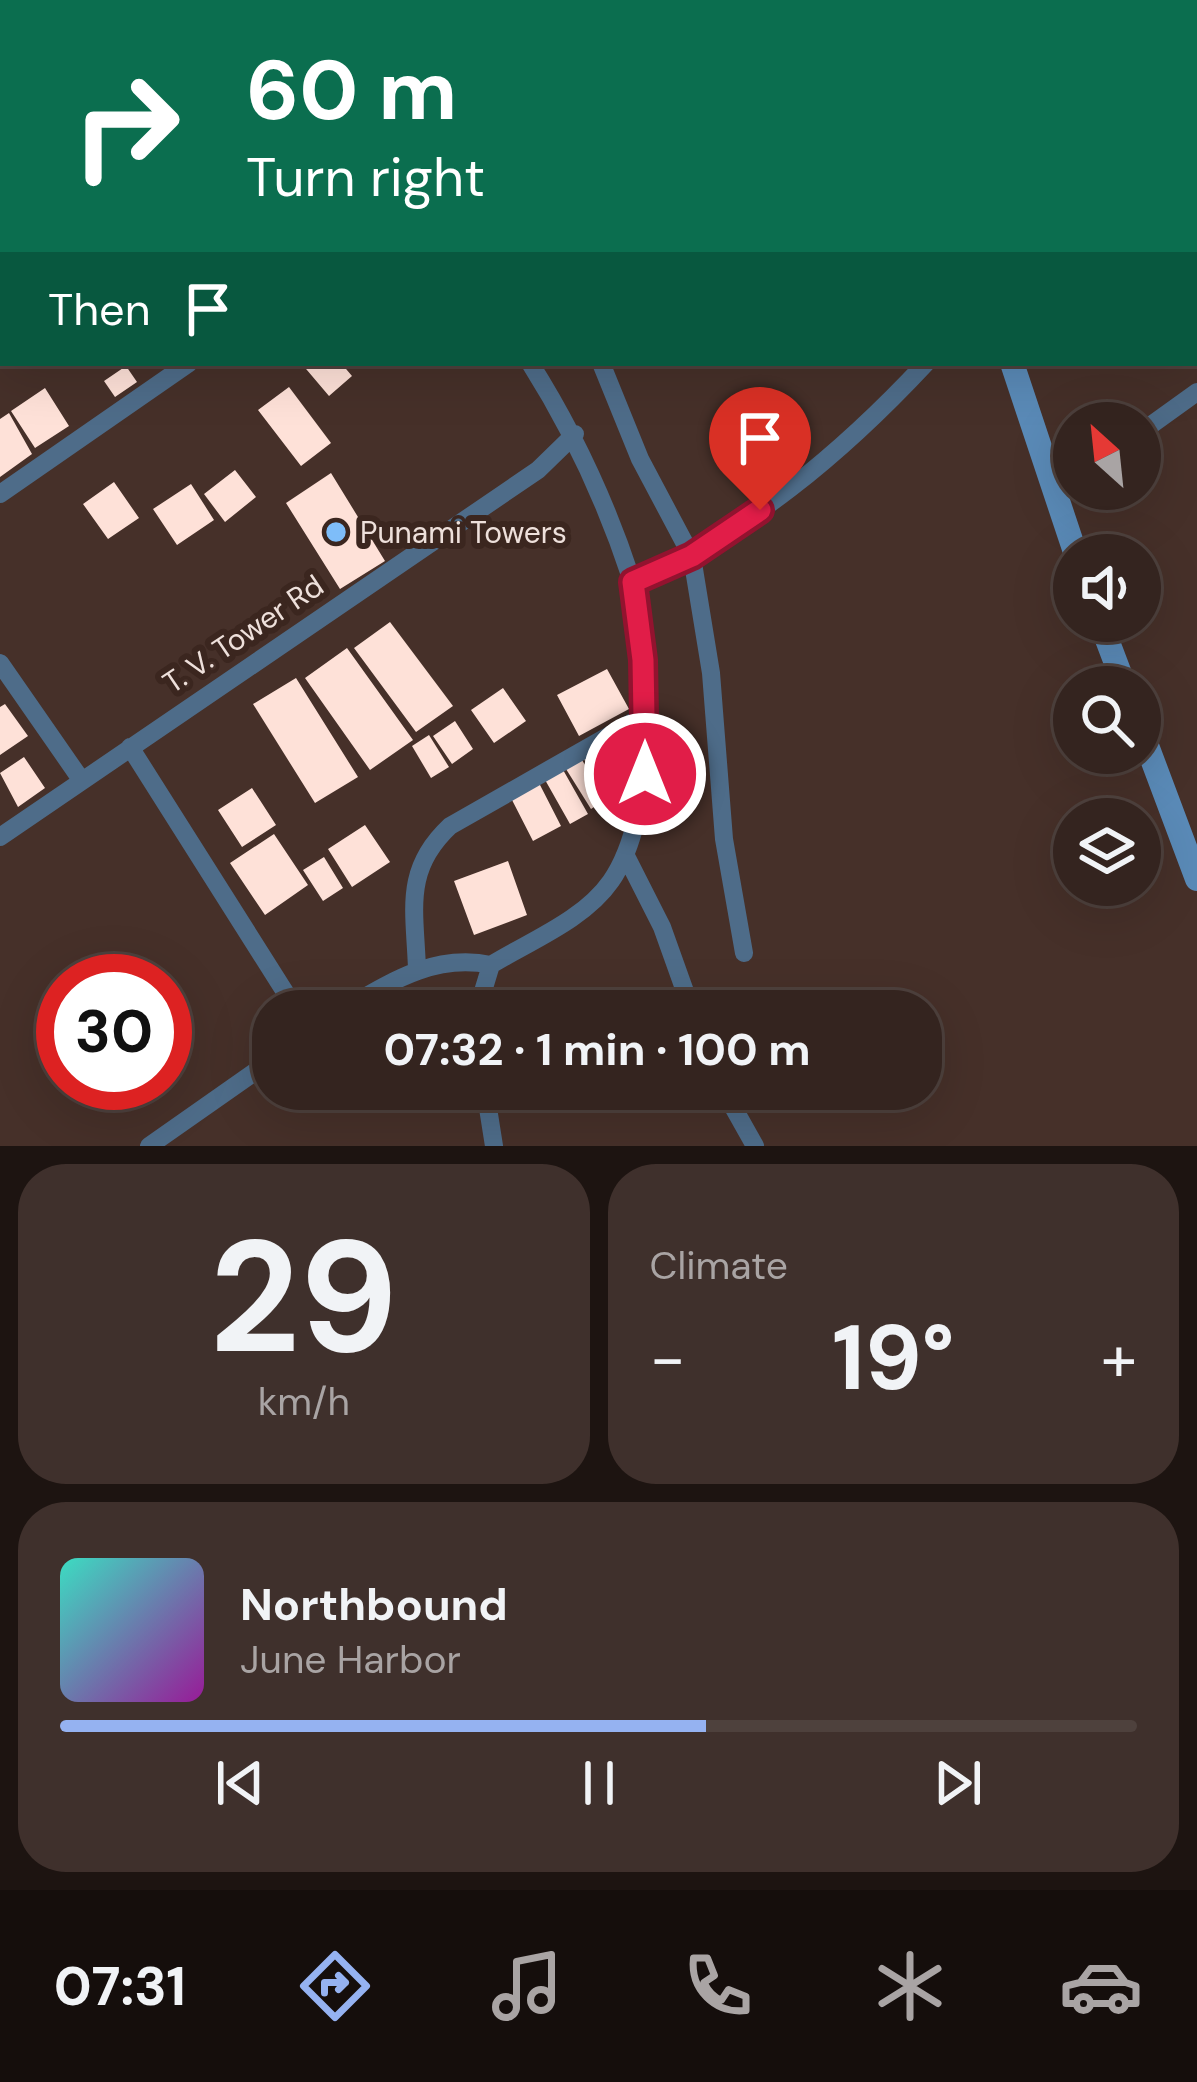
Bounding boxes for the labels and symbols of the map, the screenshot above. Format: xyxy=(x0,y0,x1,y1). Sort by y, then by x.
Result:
pin xyxy=(709,387,811,510)
north arrow xyxy=(1053,402,1161,510)
place label: Punami Towers xyxy=(360,513,567,552)
marker: Punami Towers xyxy=(323,519,349,545)
street label: T. V. Tower Rd xyxy=(155,566,331,702)
position arrow xyxy=(582,711,708,837)
speed limit sign: 30 xyxy=(36,954,192,1110)

